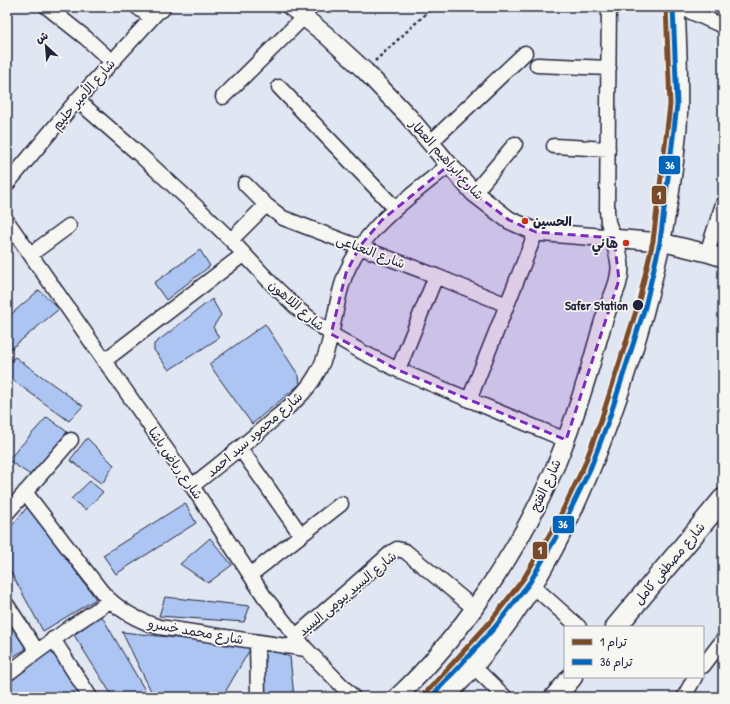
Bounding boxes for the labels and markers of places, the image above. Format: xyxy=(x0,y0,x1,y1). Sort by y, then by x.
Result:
place label: الحسين xyxy=(533,212,572,230)
marker: الحسين xyxy=(520,216,530,226)
place label: هاني xyxy=(592,234,618,256)
marker: هاني xyxy=(621,238,631,248)
place label: Safer Station xyxy=(565,296,628,314)
marker: Safer Station xyxy=(631,298,645,312)

